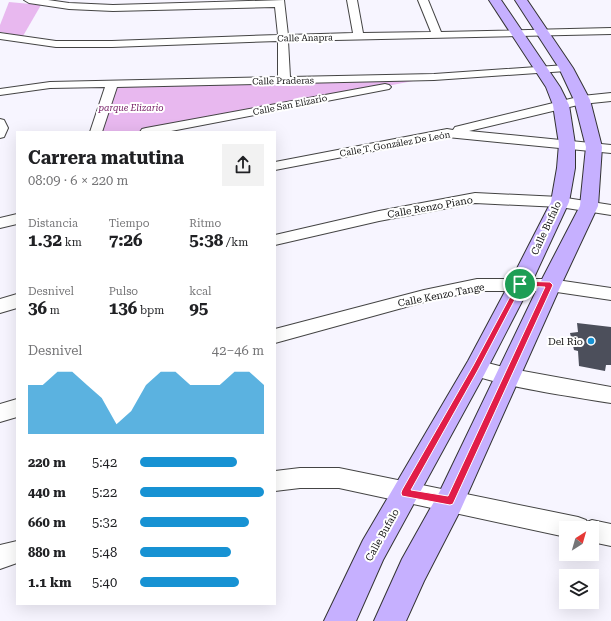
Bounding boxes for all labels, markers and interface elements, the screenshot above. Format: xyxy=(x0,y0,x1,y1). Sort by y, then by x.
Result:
street label: Calle Anapra xyxy=(277,33,333,43)
street label: Calle Praderas xyxy=(252,75,314,87)
street label: Calle San Elizario xyxy=(252,93,328,117)
park label: parque Elizario xyxy=(97,103,164,113)
street label: Calle T. González De León xyxy=(339,129,451,159)
button: share xyxy=(222,144,264,186)
text: Carrera matutina xyxy=(28,147,184,168)
text: 08:09 · 6 × 220 m xyxy=(28,173,128,188)
street label: Calle Renzo Piano xyxy=(386,194,474,220)
street label: Calle Bufalo xyxy=(529,199,563,257)
text: Distancia xyxy=(28,217,78,230)
text: Tiempo xyxy=(109,217,150,230)
text: Ritmo xyxy=(189,217,221,230)
text: 1.32 xyxy=(28,230,62,250)
text: 7:26 xyxy=(109,230,143,250)
text: 5:38 xyxy=(189,230,223,250)
text: km xyxy=(62,236,82,249)
text: /km xyxy=(223,236,248,249)
pin xyxy=(503,267,537,301)
icon: arrive xyxy=(509,273,531,295)
street label: Calle Kenzo Tange xyxy=(397,281,486,309)
text: Desnivel xyxy=(28,285,74,298)
text: Pulso xyxy=(109,285,138,298)
text: kcal xyxy=(189,285,211,298)
text: 36 xyxy=(28,298,47,318)
text: 136 xyxy=(109,298,137,318)
text: 95 xyxy=(189,298,208,318)
text: m xyxy=(47,304,60,317)
text: bpm xyxy=(137,304,164,317)
place label: Del Rio xyxy=(548,336,583,347)
marker: Del Rio xyxy=(586,336,596,346)
text: Desnivel xyxy=(28,343,82,358)
text: 42–46 m xyxy=(212,343,264,358)
text: 220 m xyxy=(28,455,66,470)
text: 5:42 xyxy=(92,455,117,470)
text: 440 m xyxy=(28,485,66,500)
text: 5:22 xyxy=(92,485,117,500)
street label: Calle Bufalo xyxy=(363,507,401,563)
text: 660 m xyxy=(28,515,66,530)
text: 5:32 xyxy=(92,515,117,530)
north arrow xyxy=(559,521,599,561)
map controls xyxy=(559,521,599,609)
text: 880 m xyxy=(28,545,66,560)
text: 5:48 xyxy=(92,545,117,560)
button: layers xyxy=(559,569,599,609)
text: 1.1 km xyxy=(28,575,71,590)
text: 5:40 xyxy=(92,575,117,590)

